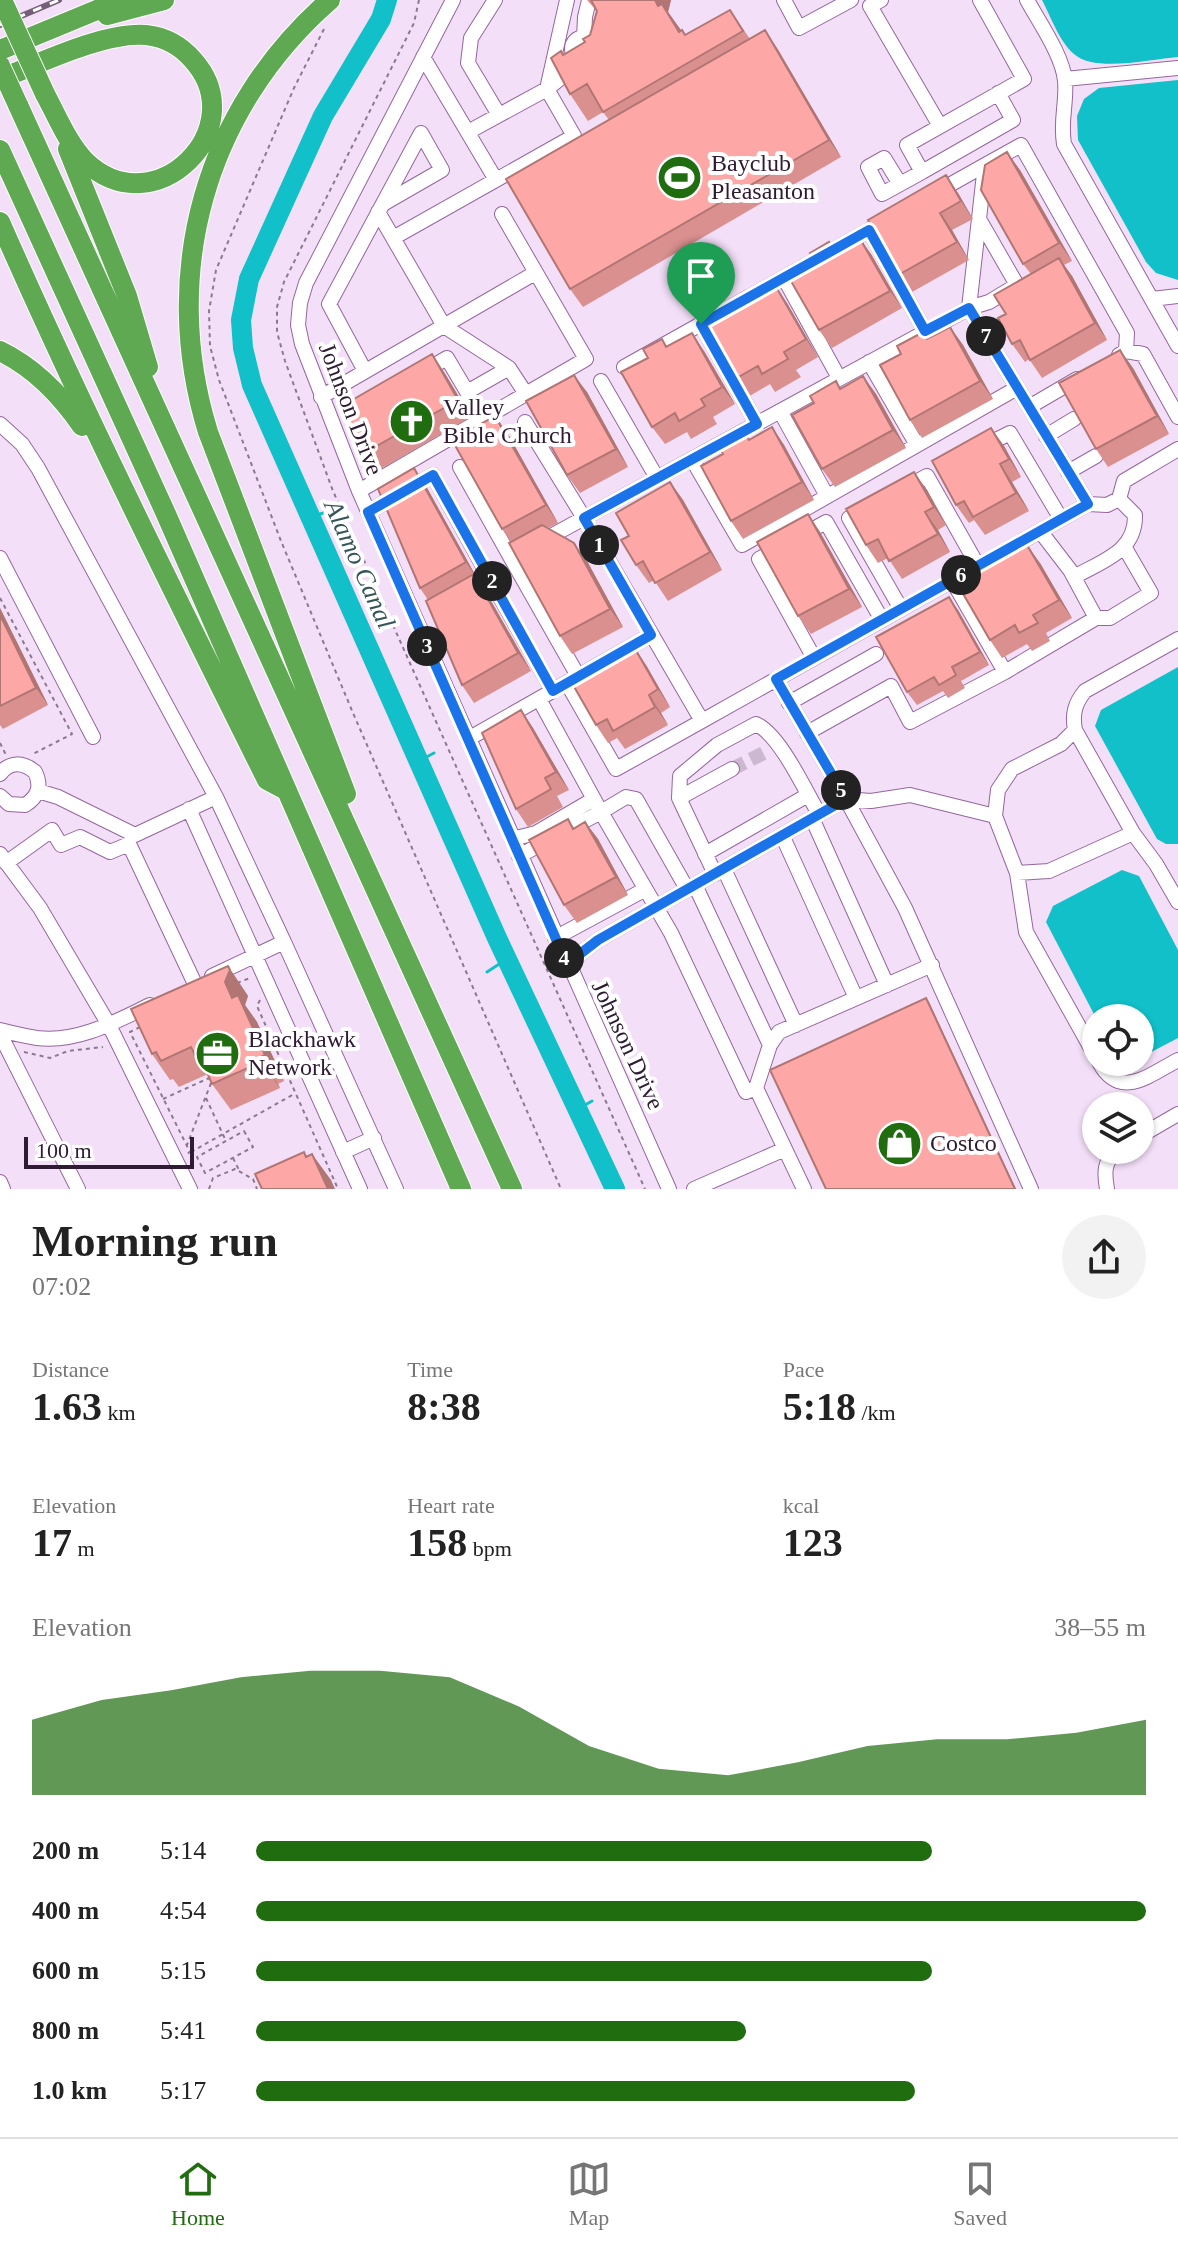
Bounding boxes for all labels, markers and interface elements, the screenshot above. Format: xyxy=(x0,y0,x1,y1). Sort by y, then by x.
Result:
place label: Bayclub Pleasanton xyxy=(711,150,815,204)
sports icon: Bayclub Pleasanton xyxy=(656,153,704,201)
pin xyxy=(667,242,735,324)
icon: arrive xyxy=(679,254,723,298)
pin: 7 xyxy=(966,316,1006,356)
text: 7 xyxy=(981,323,992,348)
street label: Johnson Drive xyxy=(314,339,388,479)
place label: Valley Bible Church xyxy=(443,394,572,448)
church icon: Valley Bible Church xyxy=(388,397,436,445)
water label: Alamo Canal xyxy=(317,493,401,633)
pin: 1 xyxy=(579,525,619,565)
text: 1 xyxy=(594,532,605,557)
pin: 6 xyxy=(941,555,981,595)
pin: 2 xyxy=(472,561,512,601)
text: 6 xyxy=(956,562,967,587)
text: 2 xyxy=(487,568,498,593)
pin: 3 xyxy=(407,626,447,666)
text: 3 xyxy=(422,633,433,658)
pin: 5 xyxy=(821,770,861,810)
text: 5 xyxy=(836,777,847,802)
pin: 4 xyxy=(544,938,584,978)
text: 4 xyxy=(559,945,570,970)
street label: Johnson Drive xyxy=(587,976,669,1114)
map controls xyxy=(1082,1004,1154,1164)
button: locate xyxy=(1082,1004,1154,1076)
place label: Blackhawk Network xyxy=(248,1026,356,1080)
office icon: Blackhawk Network xyxy=(193,1029,241,1077)
button: layers xyxy=(1082,1092,1154,1164)
shop icon: Costco xyxy=(875,1119,923,1167)
place label: Costco xyxy=(930,1130,997,1156)
scale bar xyxy=(24,1133,194,1169)
text: 100 m xyxy=(36,1138,92,1163)
button: share xyxy=(1062,1215,1146,1299)
text: Morning run xyxy=(32,1217,278,1266)
text: 07:02 xyxy=(32,1272,91,1301)
text: Distance xyxy=(32,1357,109,1382)
text: Time xyxy=(407,1357,453,1382)
text: Pace xyxy=(783,1357,824,1382)
text: 1.63 xyxy=(32,1384,102,1429)
text: 8:38 xyxy=(407,1384,481,1429)
text: 5:18 xyxy=(783,1384,856,1429)
text: km xyxy=(102,1400,136,1425)
text: /km xyxy=(856,1400,896,1425)
text: Elevation xyxy=(32,1493,116,1518)
text: Heart rate xyxy=(407,1493,495,1518)
text: kcal xyxy=(783,1493,819,1518)
text: 17 xyxy=(32,1520,72,1565)
text: 158 xyxy=(407,1520,467,1565)
text: 123 xyxy=(783,1520,843,1565)
text: m xyxy=(72,1536,95,1561)
text: bpm xyxy=(467,1536,512,1561)
text: Elevation xyxy=(32,1613,132,1642)
text: 38–55 m xyxy=(1054,1613,1146,1642)
text: 200 m xyxy=(32,1836,99,1865)
text: 5:14 xyxy=(160,1836,206,1865)
text: 400 m xyxy=(32,1896,99,1925)
text: 4:54 xyxy=(160,1896,206,1925)
text: 600 m xyxy=(32,1956,99,1985)
text: 5:15 xyxy=(160,1956,206,1985)
text: 800 m xyxy=(32,2016,99,2045)
text: 5:41 xyxy=(160,2016,206,2045)
text: 1.0 km xyxy=(32,2076,107,2105)
text: 5:17 xyxy=(160,2076,206,2105)
tab: Home xyxy=(171,2157,225,2231)
tab: Map xyxy=(567,2157,611,2231)
tab: Saved xyxy=(953,2157,1007,2231)

